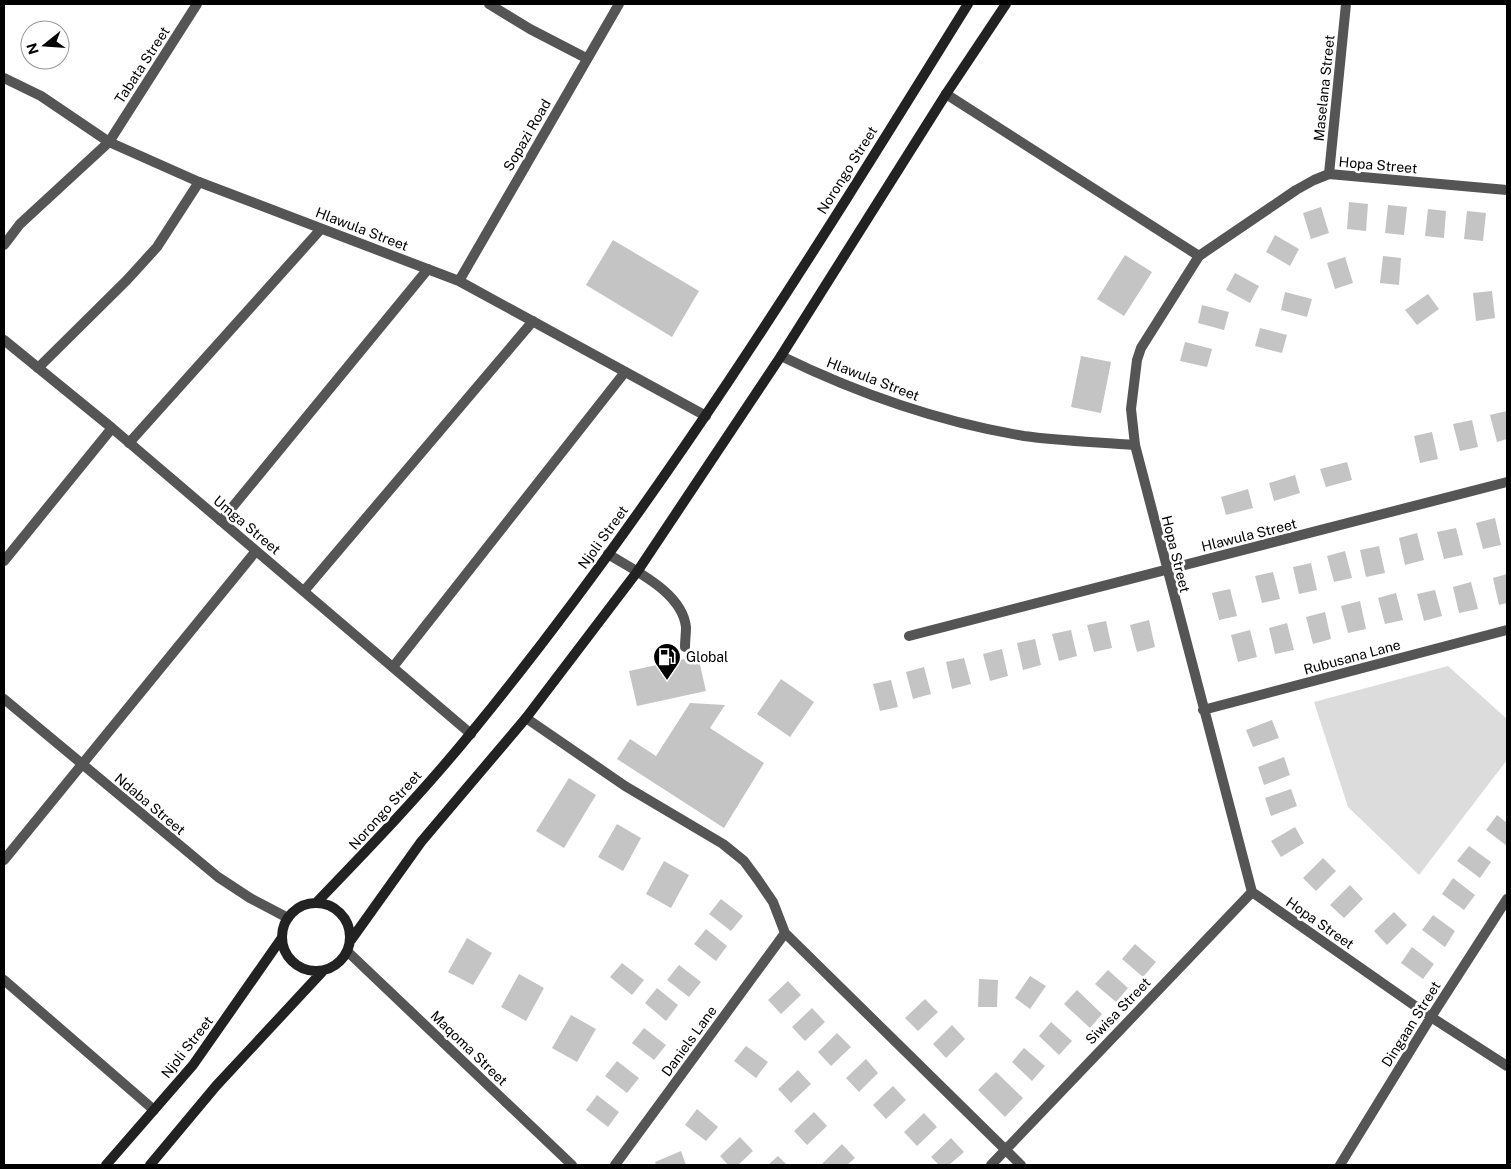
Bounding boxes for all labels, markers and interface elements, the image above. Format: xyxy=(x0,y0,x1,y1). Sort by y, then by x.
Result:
north arrow xyxy=(20,20,70,70)
street label: Tabata Street xyxy=(111,24,173,106)
street label: Maselana Street xyxy=(1310,34,1338,142)
text: N xyxy=(23,41,42,56)
street label: Sopazi Road xyxy=(500,96,554,174)
street label: Norongo Street xyxy=(814,123,880,217)
street label: Hopa Street xyxy=(1338,154,1418,176)
street label: Hlawula Street xyxy=(313,204,411,254)
street label: Hlawula Street xyxy=(824,354,922,404)
street label: Umga Street xyxy=(210,492,284,558)
street label: Njoli Street xyxy=(575,502,631,572)
street label: Hopa Street xyxy=(1159,514,1193,594)
street label: Hlawula Street xyxy=(1200,515,1298,555)
street label: Rubusana Lane xyxy=(1302,636,1402,678)
fuel station icon: Global xyxy=(652,642,682,681)
place label: Global xyxy=(686,649,728,665)
street label: Norongo Street xyxy=(345,767,425,853)
street label: Ndaba Street xyxy=(112,770,188,838)
street label: Hopa Street xyxy=(1283,894,1357,952)
street label: Siwisa Street xyxy=(1082,974,1154,1048)
street label: Dingaan Street xyxy=(1378,978,1444,1070)
street label: Daniels Lane xyxy=(658,1003,720,1079)
street label: Maqoma Street xyxy=(427,1007,511,1089)
street label: Njoli Street xyxy=(158,1013,216,1081)

